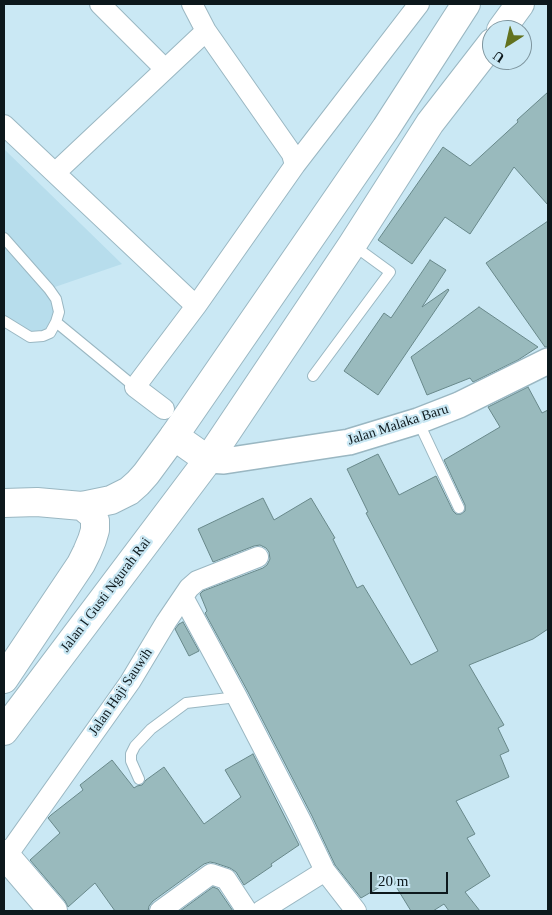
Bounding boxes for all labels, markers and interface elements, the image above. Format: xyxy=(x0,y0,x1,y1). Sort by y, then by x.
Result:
north arrow xyxy=(482,20,532,70)
text: U xyxy=(490,48,507,66)
street label: Jalan Malaka Baru xyxy=(345,401,451,449)
street label: Jalan I Gusti Ngurah Rai xyxy=(57,534,155,656)
street label: Jalan Haji Sauwih xyxy=(86,645,156,739)
scale bar xyxy=(372,862,450,894)
text: 20 m xyxy=(378,873,408,889)

